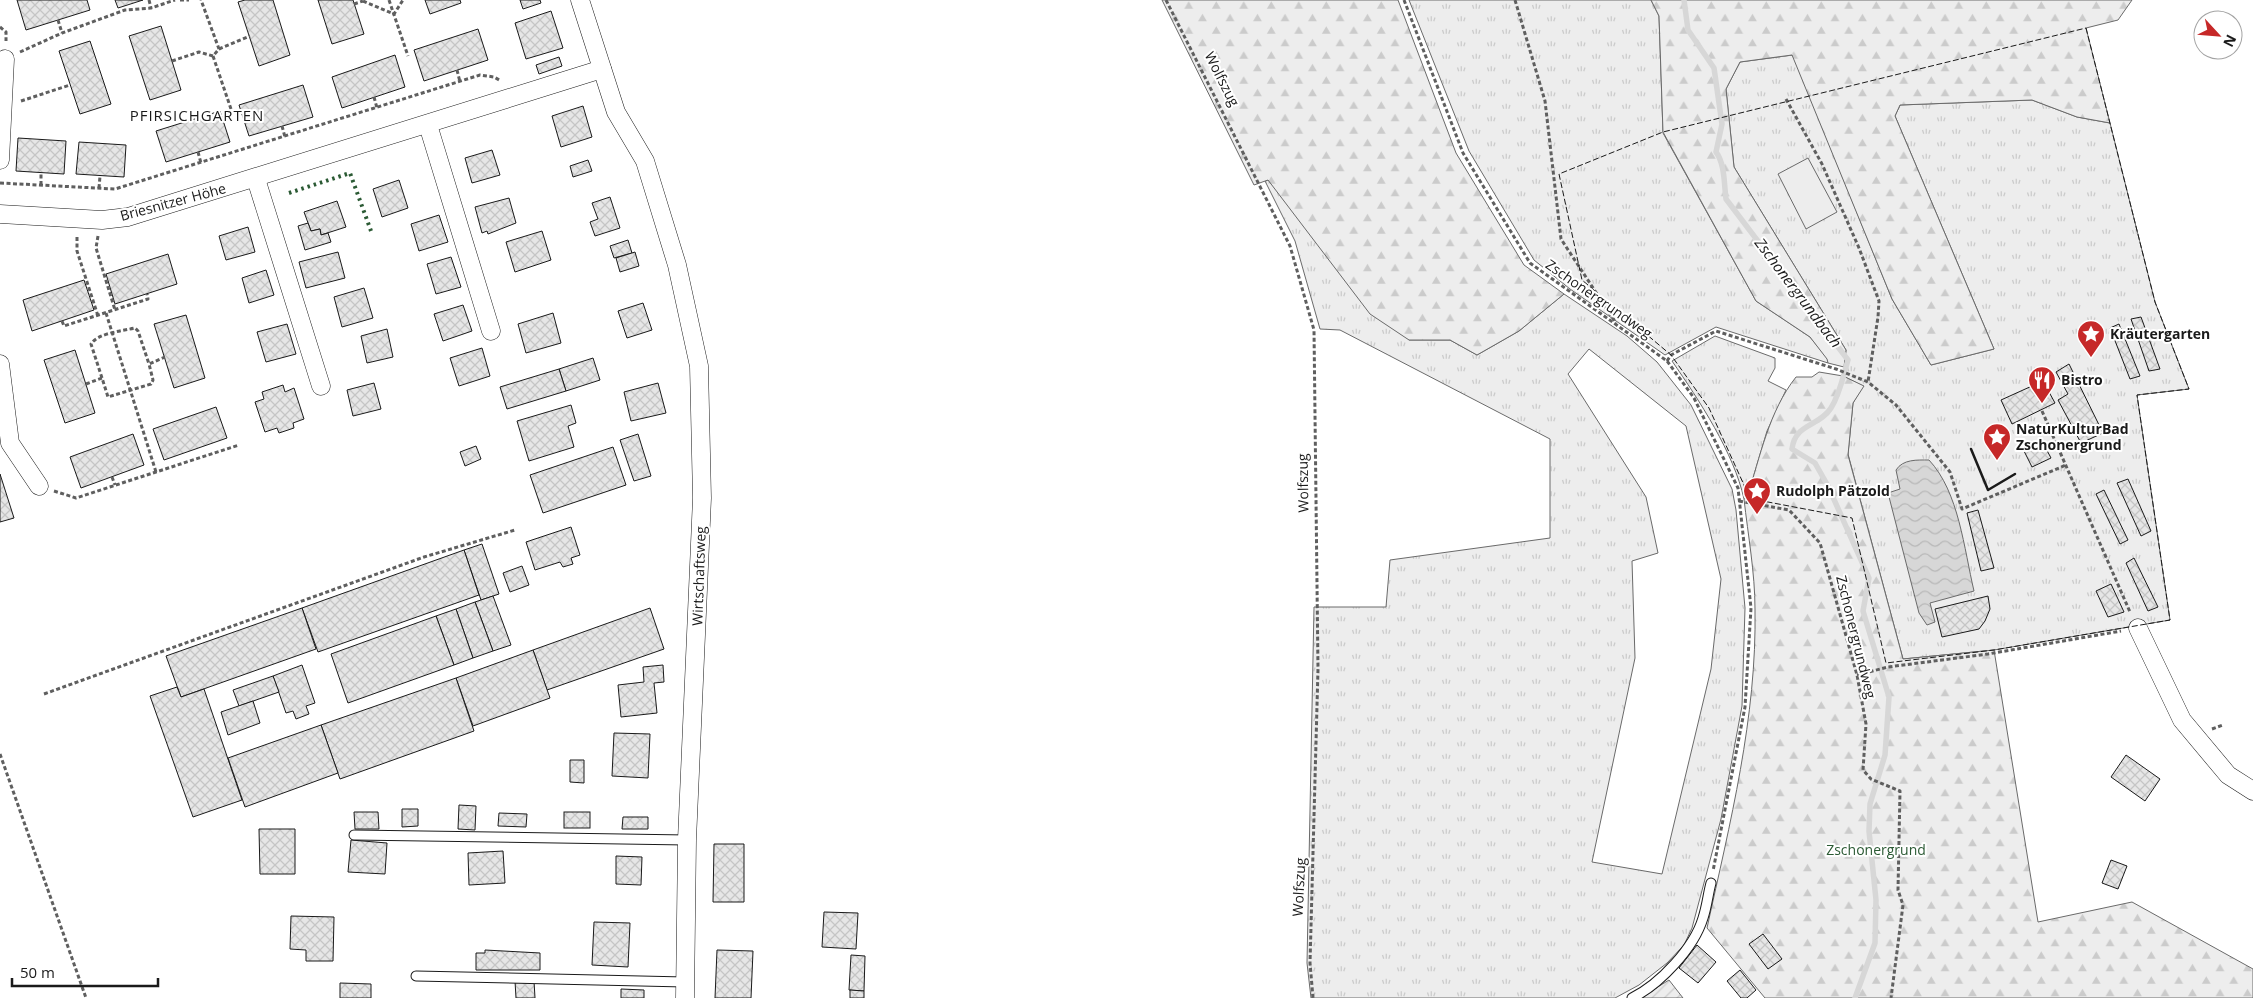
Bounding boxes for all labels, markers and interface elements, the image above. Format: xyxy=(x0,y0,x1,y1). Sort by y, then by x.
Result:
north arrow xyxy=(2193,10,2243,60)
text: N xyxy=(2219,32,2241,50)
street label: Wolfszug xyxy=(1201,48,1244,110)
district label: PFIRSICHGARTEN xyxy=(130,105,264,125)
street label: Briesnitzer Höhe xyxy=(118,178,228,225)
water label: Zschonergrundbach xyxy=(1750,233,1847,351)
street label: Zschonergrundweg xyxy=(1542,255,1657,343)
place icon: Kräutergarten xyxy=(2076,319,2106,358)
place label: Kräutergarten xyxy=(2110,324,2210,343)
restaurant icon: Bistro xyxy=(2027,365,2057,404)
place label: Bistro xyxy=(2061,370,2103,389)
place label: NaturKulturBad Zschonergrund xyxy=(2016,419,2129,454)
place icon: NaturKulturBad Zschonergrund xyxy=(1982,422,2012,461)
street label: Wolfszug xyxy=(1292,453,1313,513)
place icon: Rudolph Pätzold xyxy=(1742,476,1772,515)
place label: Rudolph Pätzold xyxy=(1776,481,1890,500)
street label: Wirtschaftsweg xyxy=(687,525,710,626)
street label: Zschonergrundweg xyxy=(1832,573,1881,701)
park label: Zschonergrund xyxy=(1826,840,1926,859)
street label: Wolfszug xyxy=(1287,857,1310,917)
scale bar xyxy=(12,956,159,988)
text: 50 m xyxy=(20,962,55,982)

